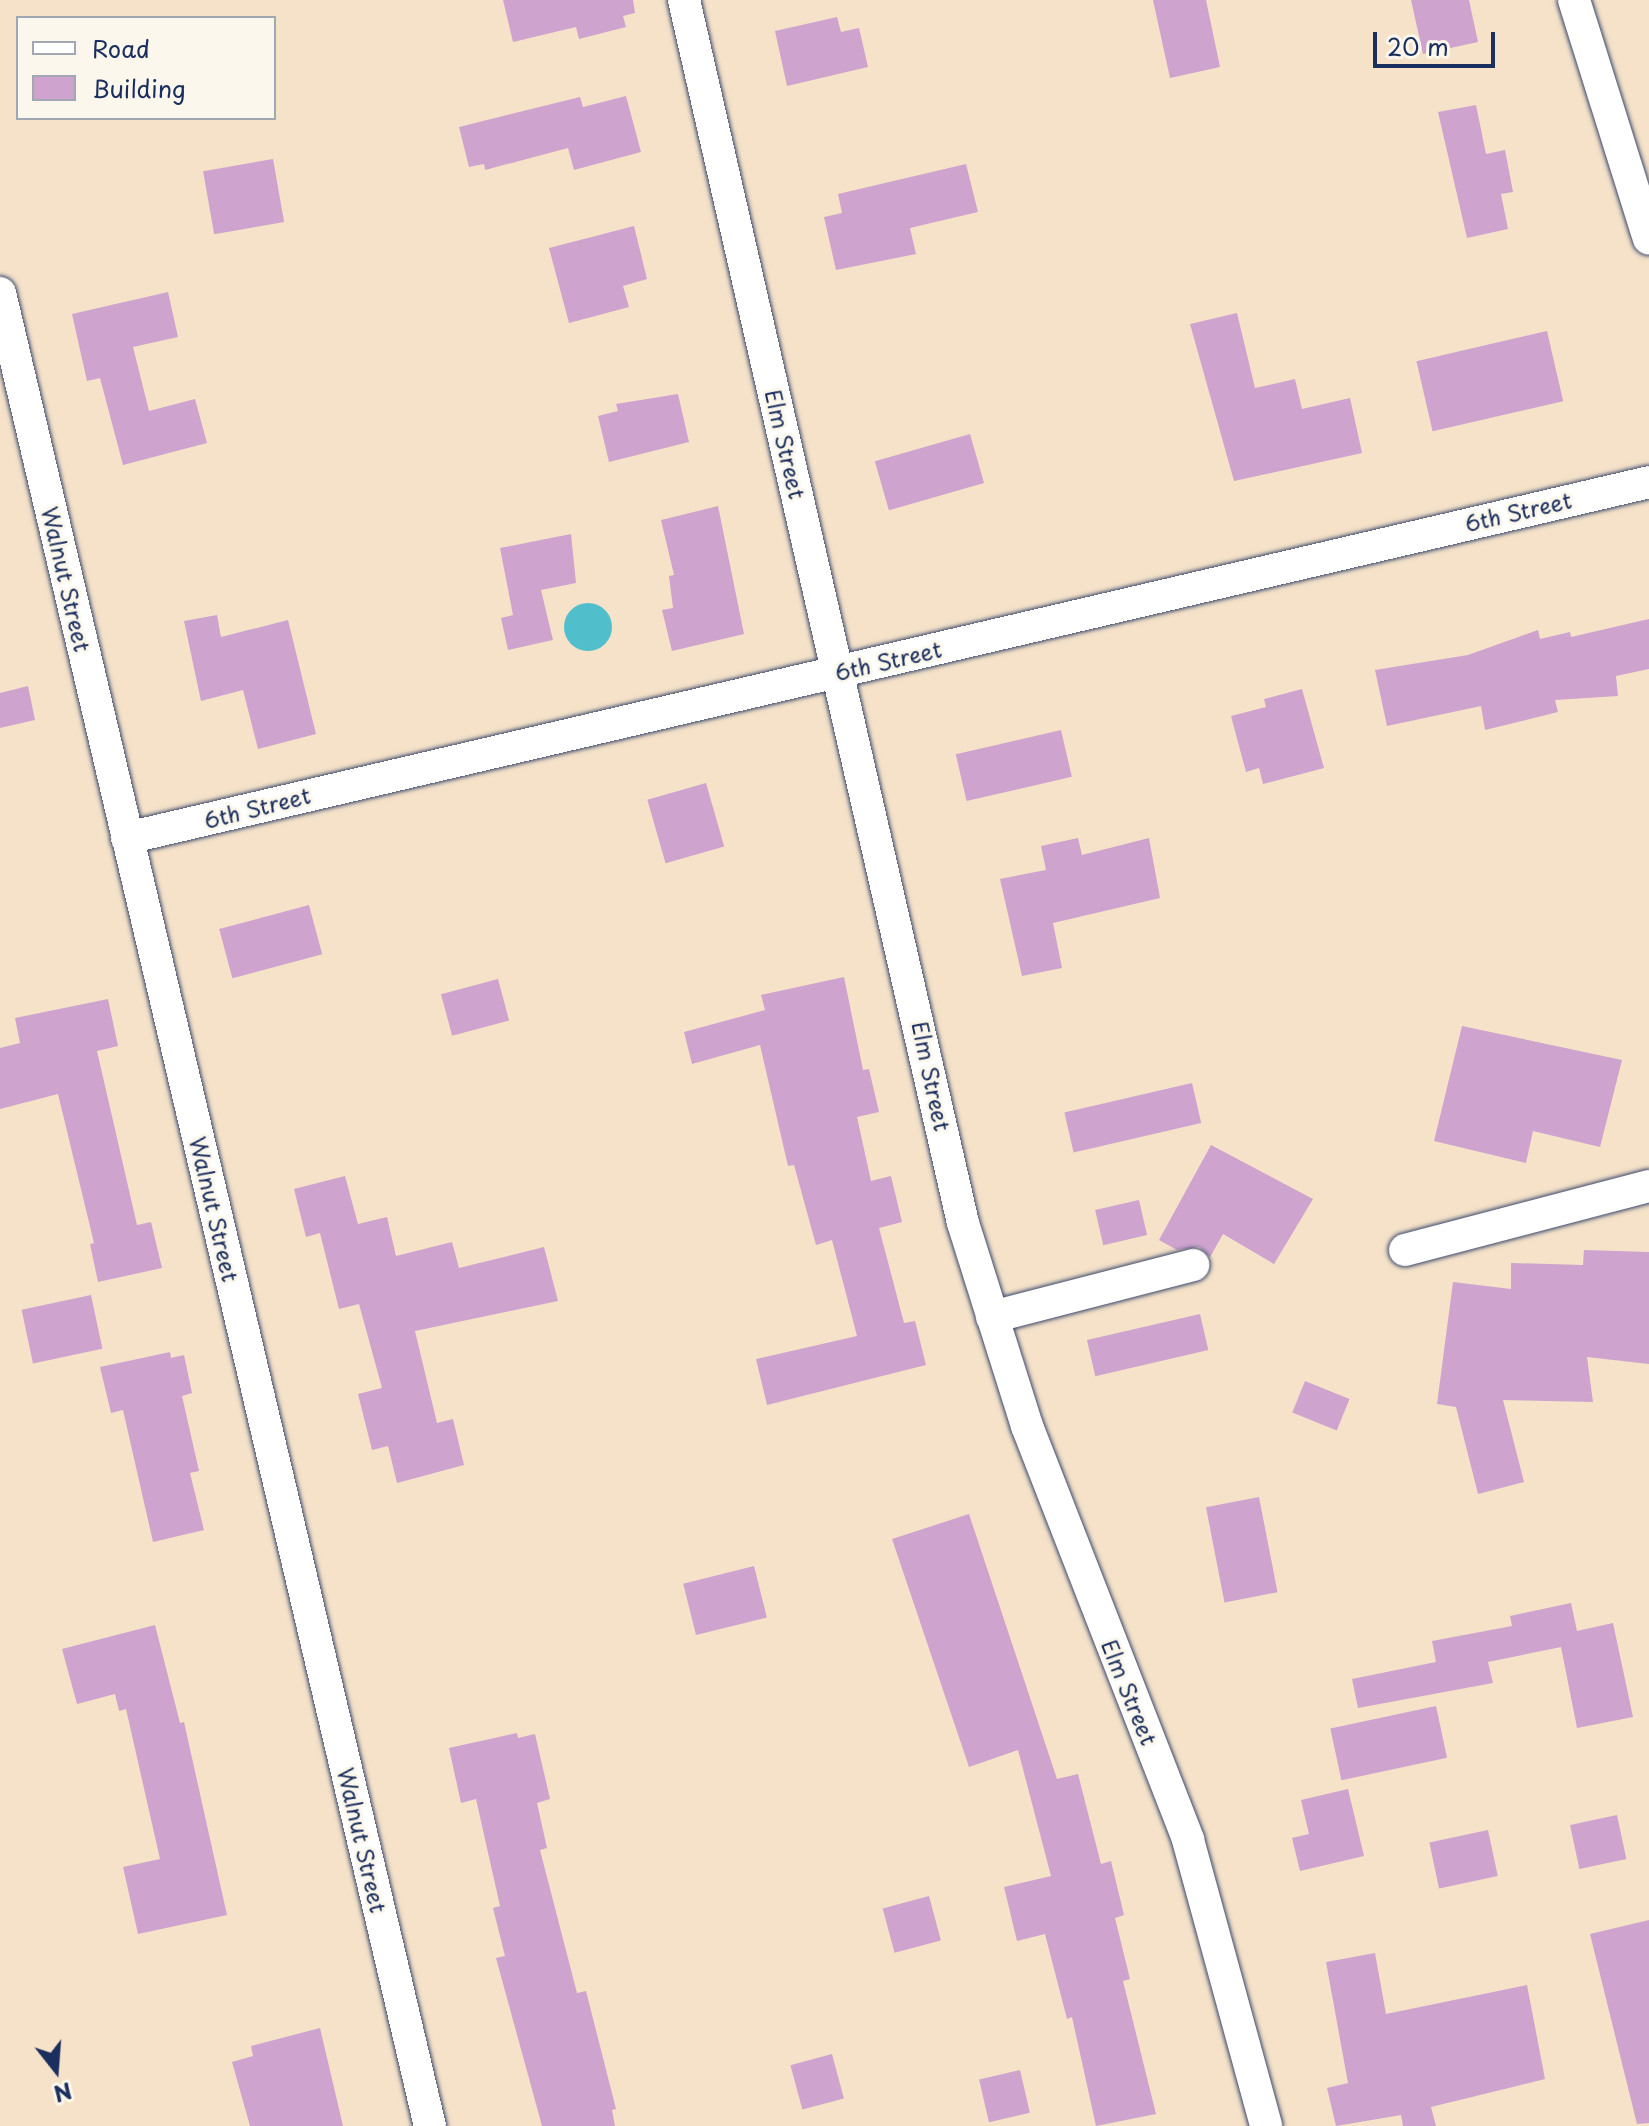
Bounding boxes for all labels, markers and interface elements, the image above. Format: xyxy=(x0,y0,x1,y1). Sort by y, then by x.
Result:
legend xyxy=(16,16,276,120)
scale bar xyxy=(1377,16,1499,66)
text: 20 m xyxy=(1387,28,1449,64)
text: Road xyxy=(92,30,150,66)
text: Building xyxy=(92,70,186,106)
street label: Elm Street xyxy=(761,387,811,501)
street label: 6th Street xyxy=(1461,486,1575,536)
street label: Walnut Street xyxy=(38,504,96,654)
street label: 6th Street xyxy=(831,635,945,685)
street label: 6th Street xyxy=(200,781,314,833)
street label: Elm Street xyxy=(907,1019,957,1133)
street label: Walnut Street xyxy=(186,1134,244,1284)
street label: Elm Street xyxy=(1097,1635,1163,1749)
street label: Walnut Street xyxy=(334,1765,392,1915)
north arrow xyxy=(16,2030,96,2110)
text: N xyxy=(50,2075,76,2112)

